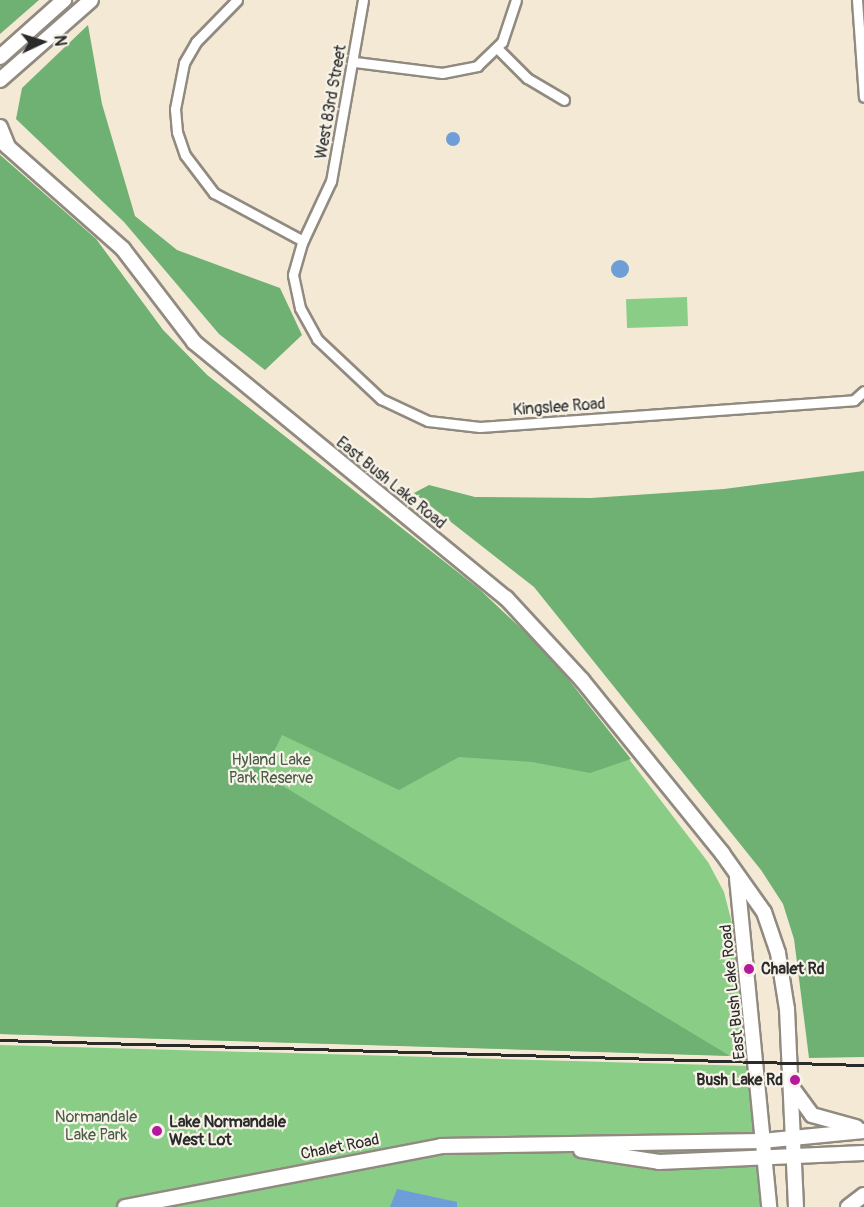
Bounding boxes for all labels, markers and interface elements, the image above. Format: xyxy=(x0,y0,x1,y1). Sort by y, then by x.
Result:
north arrow xyxy=(12,12,72,72)
text: N xyxy=(50,35,70,47)
street label: West 83rd Street xyxy=(311,43,351,161)
street label: Kingslee Road xyxy=(512,394,606,420)
street label: East Bush Lake Road xyxy=(332,433,450,533)
park label: Hyland Lake Park Reserve xyxy=(229,750,313,788)
street label: East Bush Lake Road xyxy=(716,924,750,1060)
place label: Chalet Rd xyxy=(761,959,825,979)
marker: Chalet Rd xyxy=(742,962,756,976)
place label: Bush Lake Rd xyxy=(696,1070,783,1090)
marker: Bush Lake Rd xyxy=(788,1073,802,1087)
park label: Normandale Lake Park xyxy=(55,1107,137,1145)
place label: Lake Normandale West Lot xyxy=(169,1112,286,1150)
marker: Lake Normandale West Lot xyxy=(150,1124,164,1138)
street label: Chalet Road xyxy=(299,1130,381,1164)

